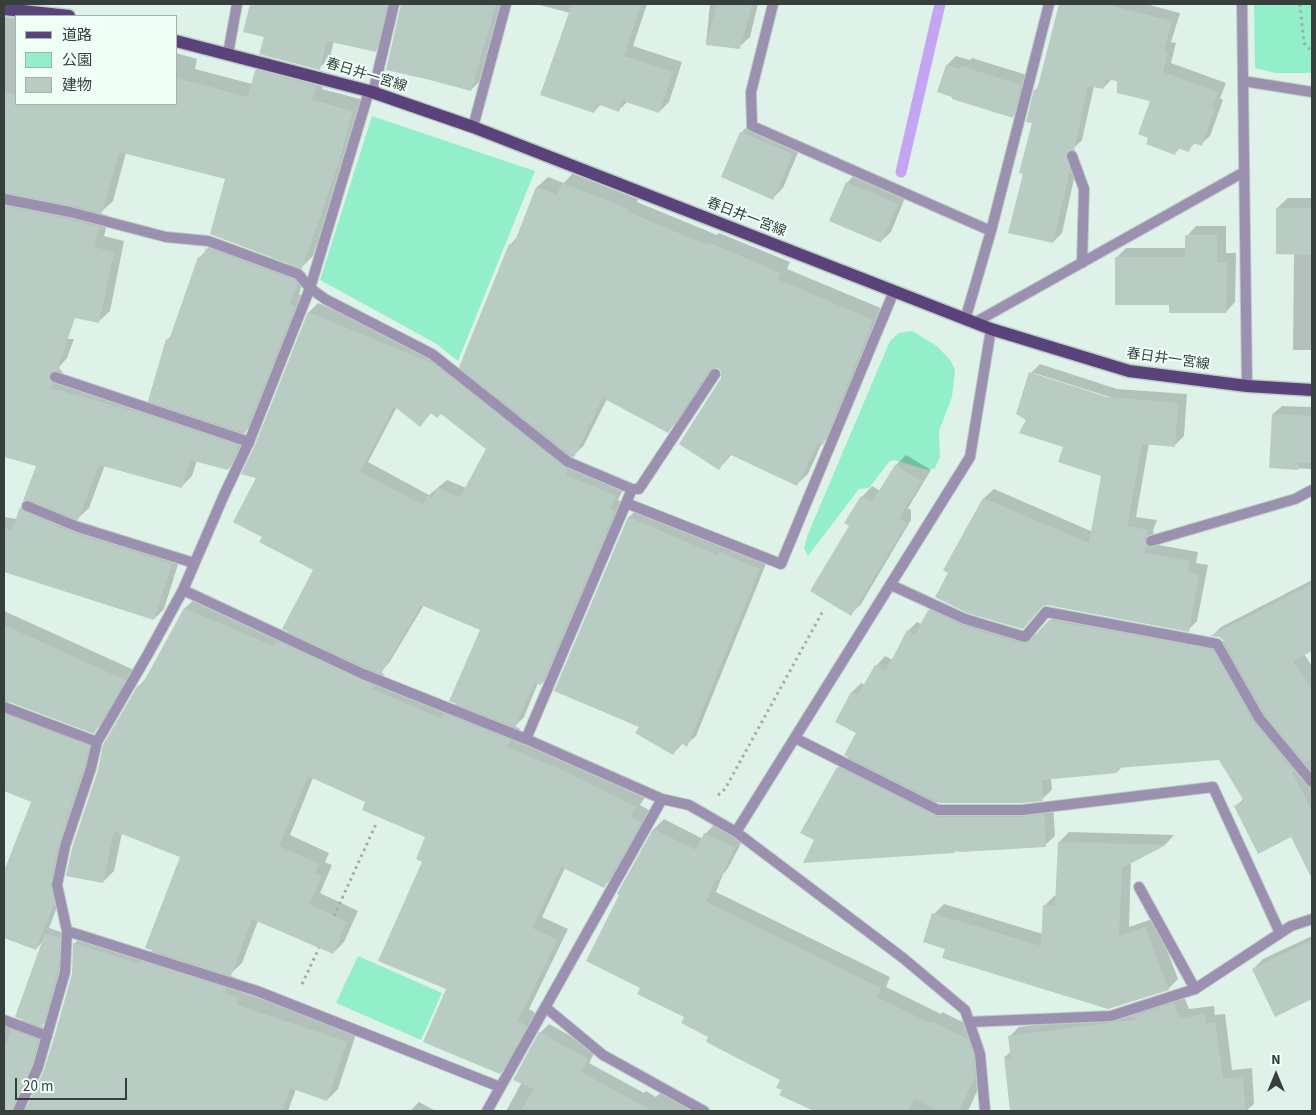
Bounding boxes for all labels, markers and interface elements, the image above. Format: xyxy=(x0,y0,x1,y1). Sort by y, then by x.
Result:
legend xyxy=(15,15,178,105)
text: 道路 xyxy=(62,25,92,46)
text: 公園 xyxy=(62,50,92,71)
street label: 春日井一宮線 xyxy=(323,56,409,96)
text: 建物 xyxy=(62,75,92,96)
street label: 春日井一宮線 xyxy=(704,195,788,241)
street label: 春日井一宮線 xyxy=(1125,346,1211,374)
north arrow xyxy=(1251,1050,1301,1100)
text: N xyxy=(1271,1050,1281,1070)
scale bar xyxy=(18,1068,130,1100)
text: 20 m xyxy=(23,1076,53,1097)

